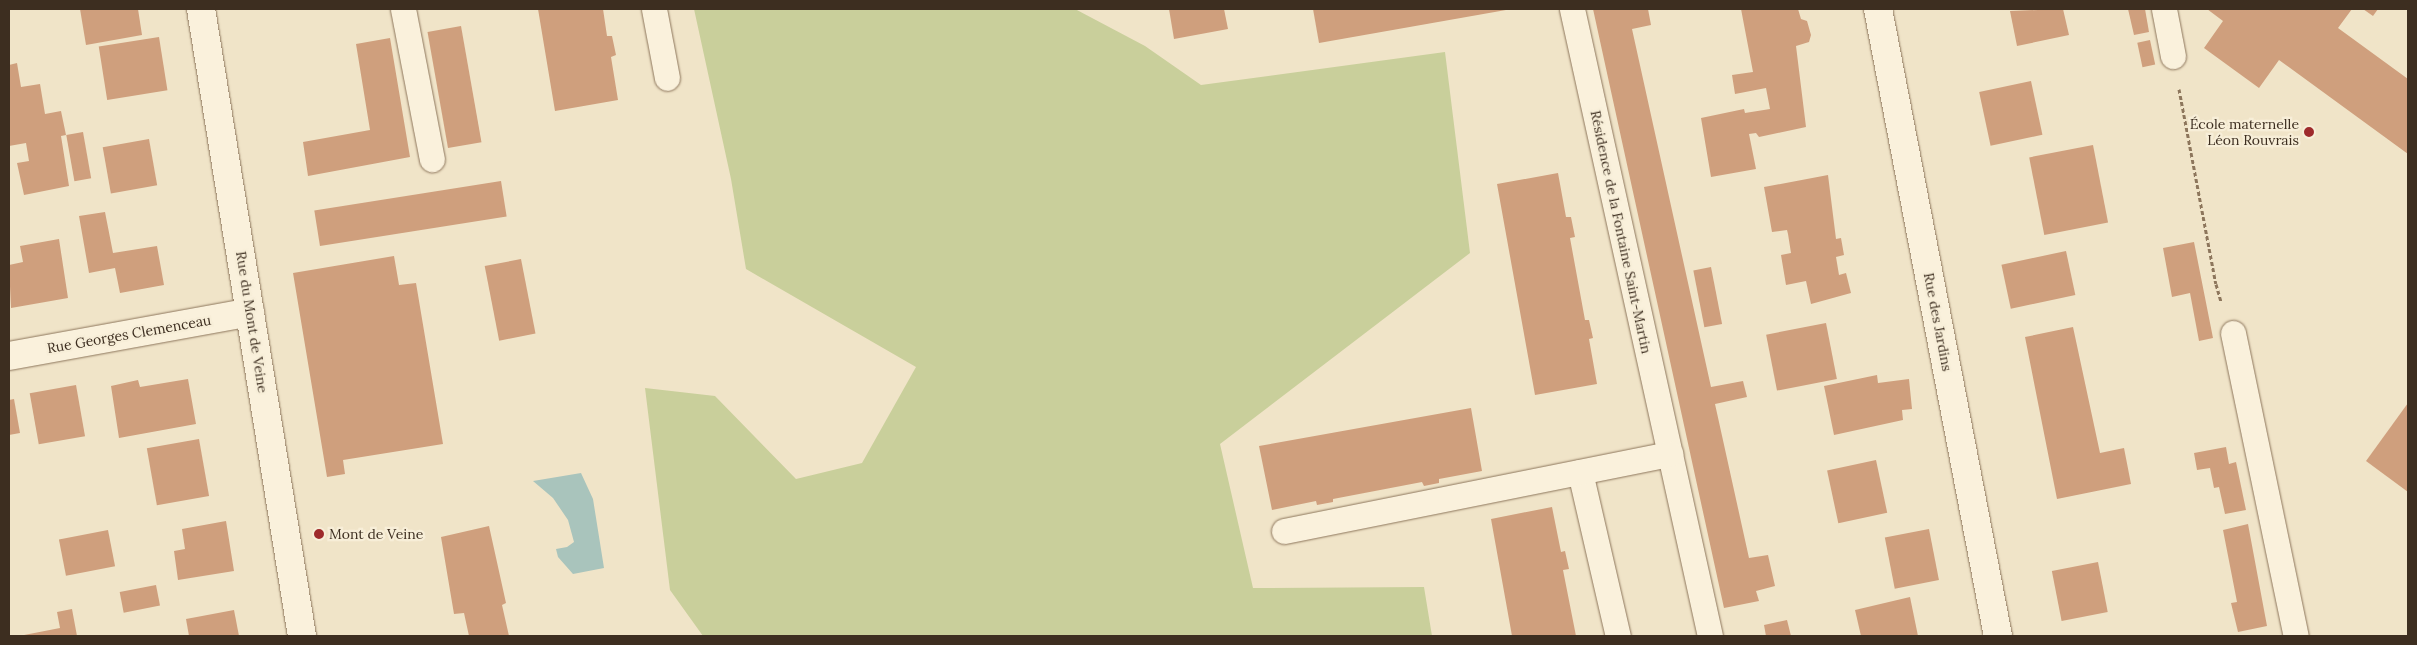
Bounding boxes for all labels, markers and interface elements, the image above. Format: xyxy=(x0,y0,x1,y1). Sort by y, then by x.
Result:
street label: Résidence de la Fontaine Saint-Martin xyxy=(1587,109,1655,355)
place label: École maternelle Léon Rouvrais xyxy=(2190,116,2299,148)
marker: École maternelle Léon Rouvrais xyxy=(2303,126,2315,138)
street label: Rue du Mont de Veine xyxy=(233,250,271,394)
street label: Rue des Jardins xyxy=(1920,271,1956,373)
street label: Rue Georges Clemenceau xyxy=(46,311,212,357)
place label: Mont de Veine xyxy=(329,526,423,542)
marker: Mont de Veine xyxy=(313,528,325,540)

